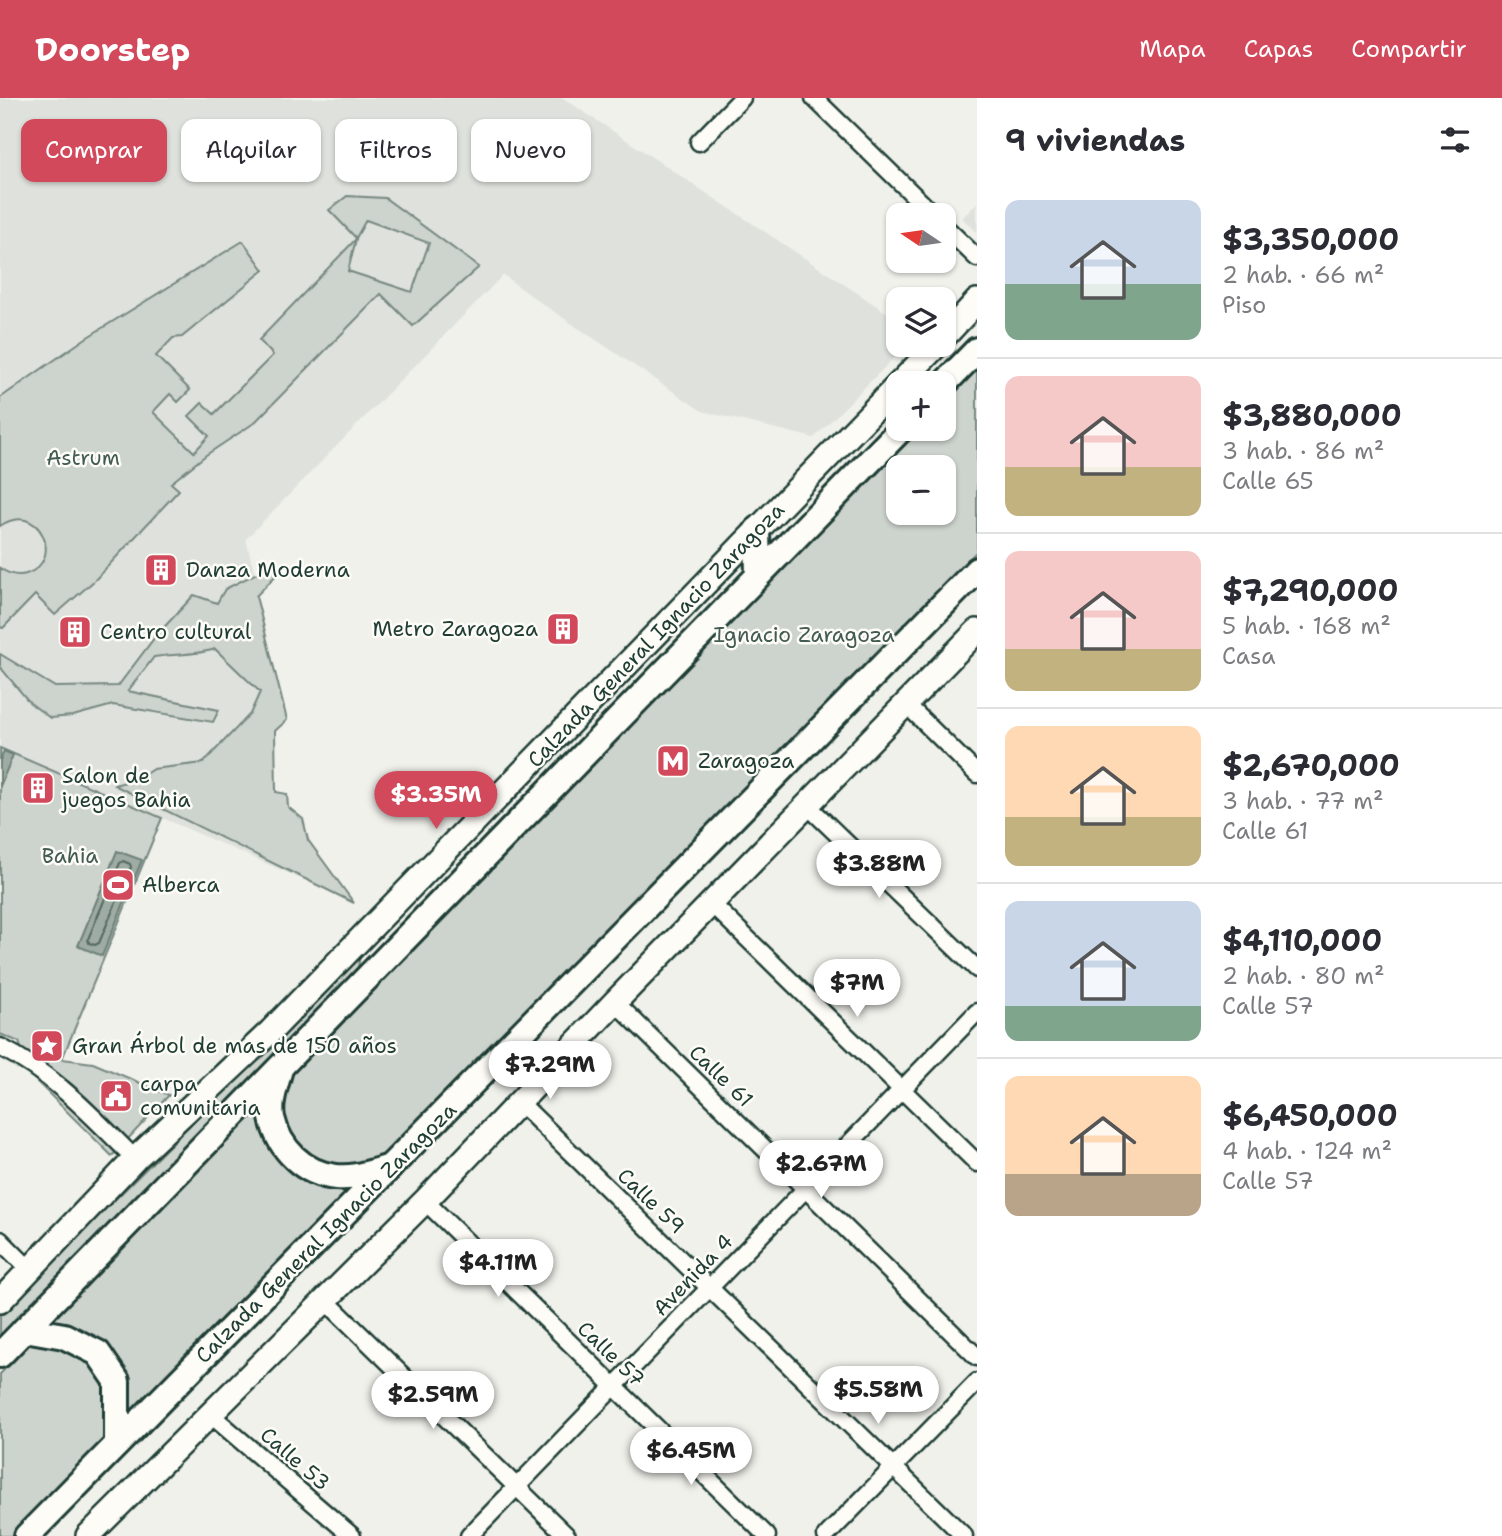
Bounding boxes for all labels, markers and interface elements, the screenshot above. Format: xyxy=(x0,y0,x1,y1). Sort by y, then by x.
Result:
text: Doorstep xyxy=(35,27,190,72)
text: Mapa xyxy=(1139,33,1206,65)
text: Capas xyxy=(1244,33,1313,65)
text: Compartir xyxy=(1351,33,1467,65)
chip: Comprar xyxy=(21,119,167,182)
chip: Alquilar xyxy=(181,119,321,182)
chip: Filtros xyxy=(335,119,457,182)
chip: Nuevo xyxy=(471,119,591,182)
text: 9 viviendas xyxy=(1005,120,1185,161)
icon: filters xyxy=(1436,121,1474,159)
north arrow xyxy=(886,203,956,273)
map controls xyxy=(886,203,956,525)
text: $3,350,000 xyxy=(1222,219,1399,260)
icon: home xyxy=(1061,228,1145,312)
text: 2 hab. · 66 m² xyxy=(1222,260,1384,290)
button: layers xyxy=(886,287,956,357)
text: Piso xyxy=(1222,290,1266,320)
button: + xyxy=(886,371,956,441)
text: $3,880,000 xyxy=(1222,395,1402,436)
icon: home xyxy=(1061,404,1145,488)
text: 3 hab. · 86 m² xyxy=(1222,436,1384,466)
park label: Astrum xyxy=(46,444,120,472)
button: − xyxy=(886,455,956,525)
text: Calle 65 xyxy=(1222,466,1314,496)
street label: Calzada General Ignacio Zaragoza xyxy=(523,497,789,773)
building icon: Danza Moderna xyxy=(142,551,180,589)
place label: Danza Moderna xyxy=(186,556,350,584)
text: $7,290,000 xyxy=(1222,570,1398,611)
icon: home xyxy=(1061,579,1145,663)
building icon: Metro Zaragoza xyxy=(544,610,582,648)
text: 5 hab. · 168 m² xyxy=(1222,611,1391,641)
building icon: Centro cultural xyxy=(56,613,94,651)
place label: Metro Zaragoza xyxy=(372,615,538,643)
place label: Centro cultural xyxy=(100,618,252,646)
park label: Ignacio Zaragoza xyxy=(713,621,895,649)
text: Casa xyxy=(1222,641,1275,671)
metro station icon: Zaragoza xyxy=(654,742,692,780)
text: $2,670,000 xyxy=(1222,745,1400,786)
place label: Zaragoza xyxy=(698,748,794,774)
icon: home xyxy=(1061,754,1145,838)
place label: Salon de juegos Bahia xyxy=(61,762,191,814)
building icon: Salon de juegos Bahia xyxy=(19,769,57,807)
pin: $3.35M xyxy=(379,772,493,831)
text: $3.35M xyxy=(390,779,482,809)
text: 3 hab. · 77 m² xyxy=(1222,786,1384,816)
text: Calle 61 xyxy=(1222,816,1308,846)
pin: $3.88M xyxy=(822,840,936,900)
park label: Bahia xyxy=(42,842,98,870)
text: $3.88M xyxy=(832,848,926,878)
sports icon: Alberca xyxy=(99,866,137,904)
place label: Alberca xyxy=(142,871,219,899)
text: $4,110,000 xyxy=(1222,920,1382,961)
icon: home xyxy=(1061,929,1145,1013)
pin: $7M xyxy=(823,960,891,1019)
text: 2 hab. · 80 m² xyxy=(1222,961,1385,991)
text: $7M xyxy=(829,967,885,997)
text: Calle 57 xyxy=(1222,991,1314,1021)
place icon: Gran Árbol de mas de 150 años xyxy=(28,1027,66,1065)
place label: Gran Árbol de mas de 150 años xyxy=(72,1031,397,1060)
street label: Calle 61 xyxy=(683,1039,759,1113)
pin: $7.29M xyxy=(493,1042,607,1101)
text: $7.29M xyxy=(505,1049,595,1079)
place label: carpa comunitaria xyxy=(140,1070,260,1122)
public building icon: carpa comunitaria xyxy=(97,1077,135,1115)
text: $6,450,000 xyxy=(1222,1095,1398,1136)
street label: Calzada General Ignacio Zaragoza xyxy=(189,1096,463,1370)
icon: home xyxy=(1061,1104,1145,1188)
text: 4 hab. · 124 m² xyxy=(1222,1136,1392,1166)
pin: $2.67M xyxy=(764,1140,878,1200)
text: $2.67M xyxy=(775,1148,867,1178)
street label: Calle 59 xyxy=(611,1162,691,1240)
text: Calle 57 xyxy=(1222,1166,1314,1196)
street label: Avenida 4 xyxy=(647,1228,739,1322)
pin: $4.11M xyxy=(441,1240,555,1299)
text: $4.11M xyxy=(459,1247,537,1277)
street label: Calle 57 xyxy=(571,1315,651,1393)
pin: $5.58M xyxy=(821,1366,935,1426)
pin: $2.59M xyxy=(376,1372,490,1431)
text: $5.58M xyxy=(833,1374,923,1404)
text: $2.59M xyxy=(387,1379,479,1409)
street label: Calle 53 xyxy=(254,1421,336,1497)
pin: $6.45M xyxy=(634,1428,748,1487)
text: $6.45M xyxy=(646,1435,736,1465)

